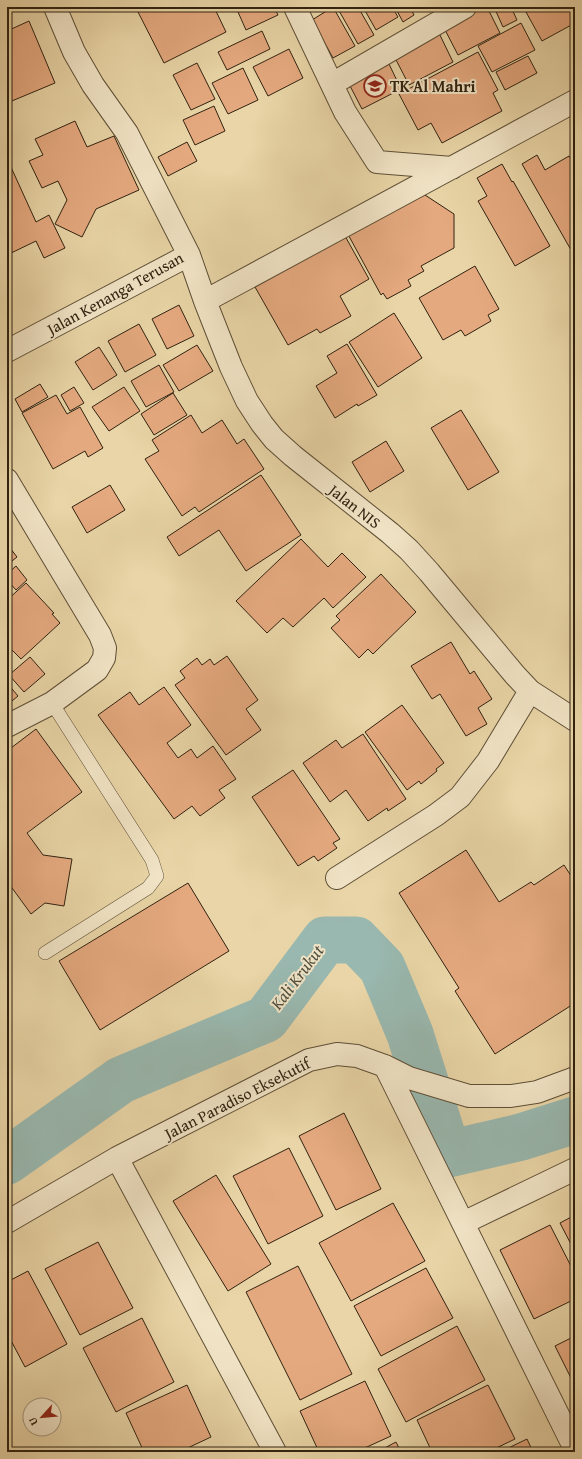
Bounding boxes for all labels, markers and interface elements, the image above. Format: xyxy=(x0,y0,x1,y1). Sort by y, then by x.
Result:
school or university icon: TK Al Mahri xyxy=(362,73,388,99)
place label: TK Al Mahri xyxy=(390,74,476,98)
street label: Jalan Kenanga Terusan xyxy=(41,245,188,341)
street label: Jalan NIS xyxy=(322,477,386,534)
water label: Kali Krukut xyxy=(263,939,330,1015)
street label: Jalan Paradiso Eksekutif xyxy=(158,1050,316,1146)
north arrow xyxy=(22,1397,62,1437)
text: U xyxy=(24,1414,42,1428)

